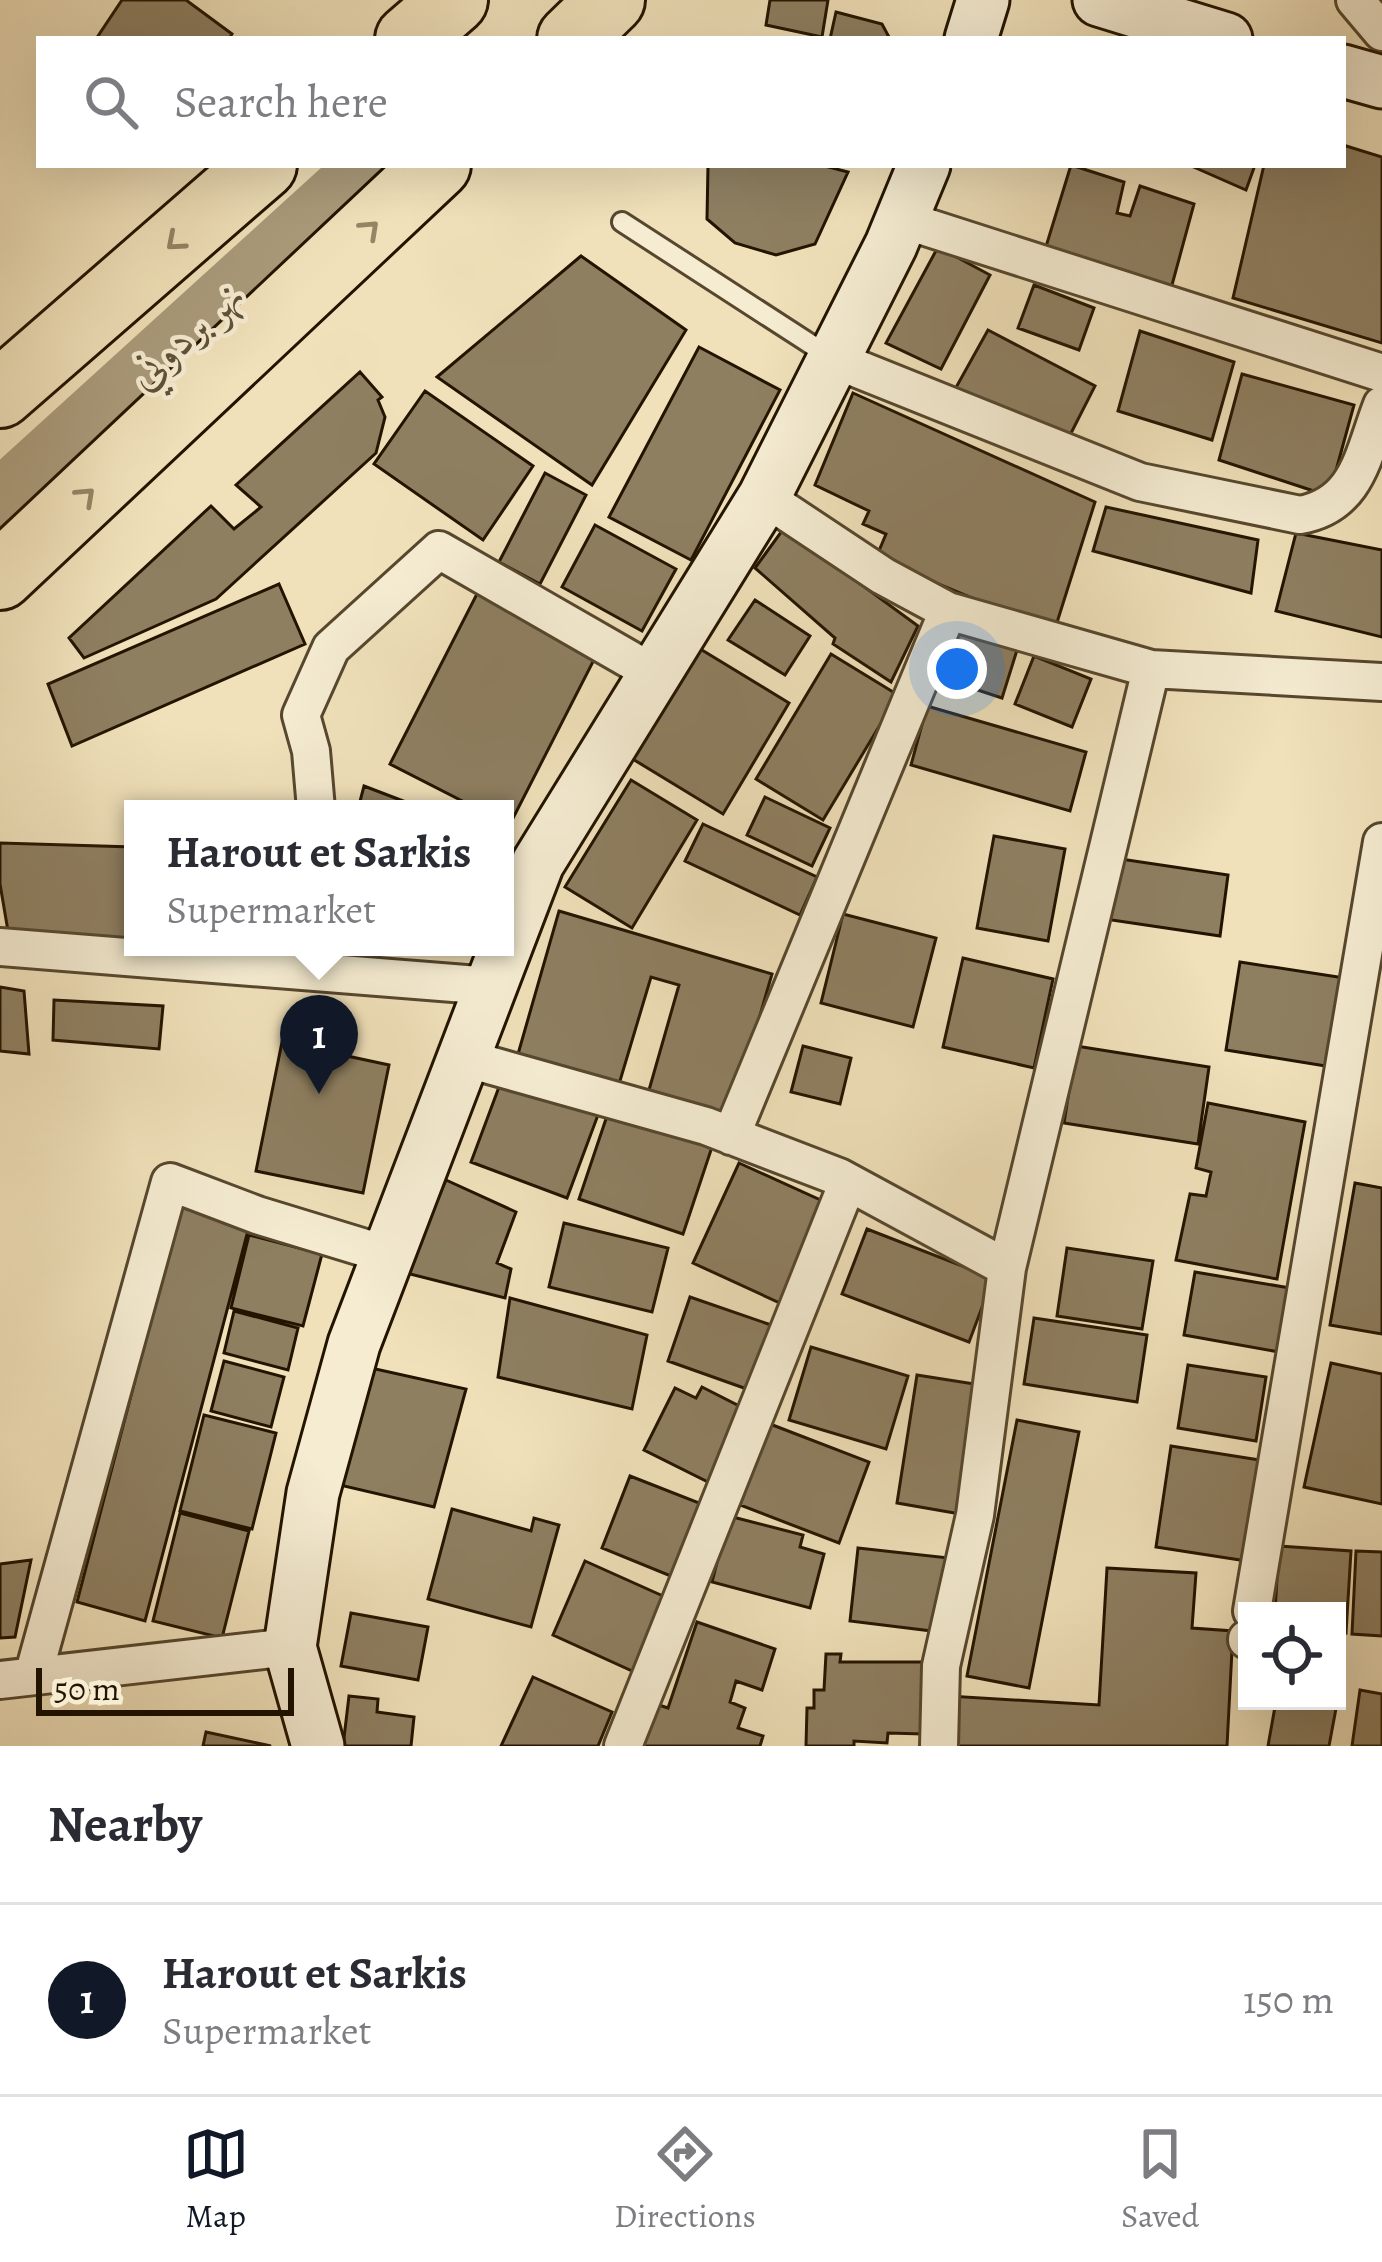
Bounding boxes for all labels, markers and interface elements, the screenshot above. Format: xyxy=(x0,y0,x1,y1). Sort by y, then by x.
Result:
search box xyxy=(36,36,1346,168)
icon: search xyxy=(78,69,144,135)
text: Search here xyxy=(174,71,388,133)
one-way arrow xyxy=(356,221,377,243)
one-way arrow xyxy=(167,227,189,249)
water label: نهر بردوني xyxy=(113,264,262,407)
one-way arrow xyxy=(72,489,94,511)
your location xyxy=(927,639,987,699)
popup xyxy=(124,800,514,956)
text: Harout et Sarkis xyxy=(167,821,471,883)
text: Supermarket xyxy=(167,883,376,936)
pin: 1 xyxy=(280,995,358,1094)
map controls xyxy=(1238,1602,1346,1710)
button: locate xyxy=(1238,1602,1346,1710)
scale bar xyxy=(36,1662,294,1715)
text: 50 m xyxy=(54,1666,120,1711)
text: Nearby xyxy=(48,1789,202,1859)
text: Harout et Sarkis xyxy=(162,1942,467,2004)
text: 1 xyxy=(80,1973,94,2026)
text: 150 m xyxy=(1243,1973,1334,2026)
text: Supermarket xyxy=(162,2004,371,2057)
tab: Map xyxy=(183,2121,249,2238)
tab: Directions xyxy=(614,2121,756,2238)
tab: Saved xyxy=(1121,2121,1199,2238)

